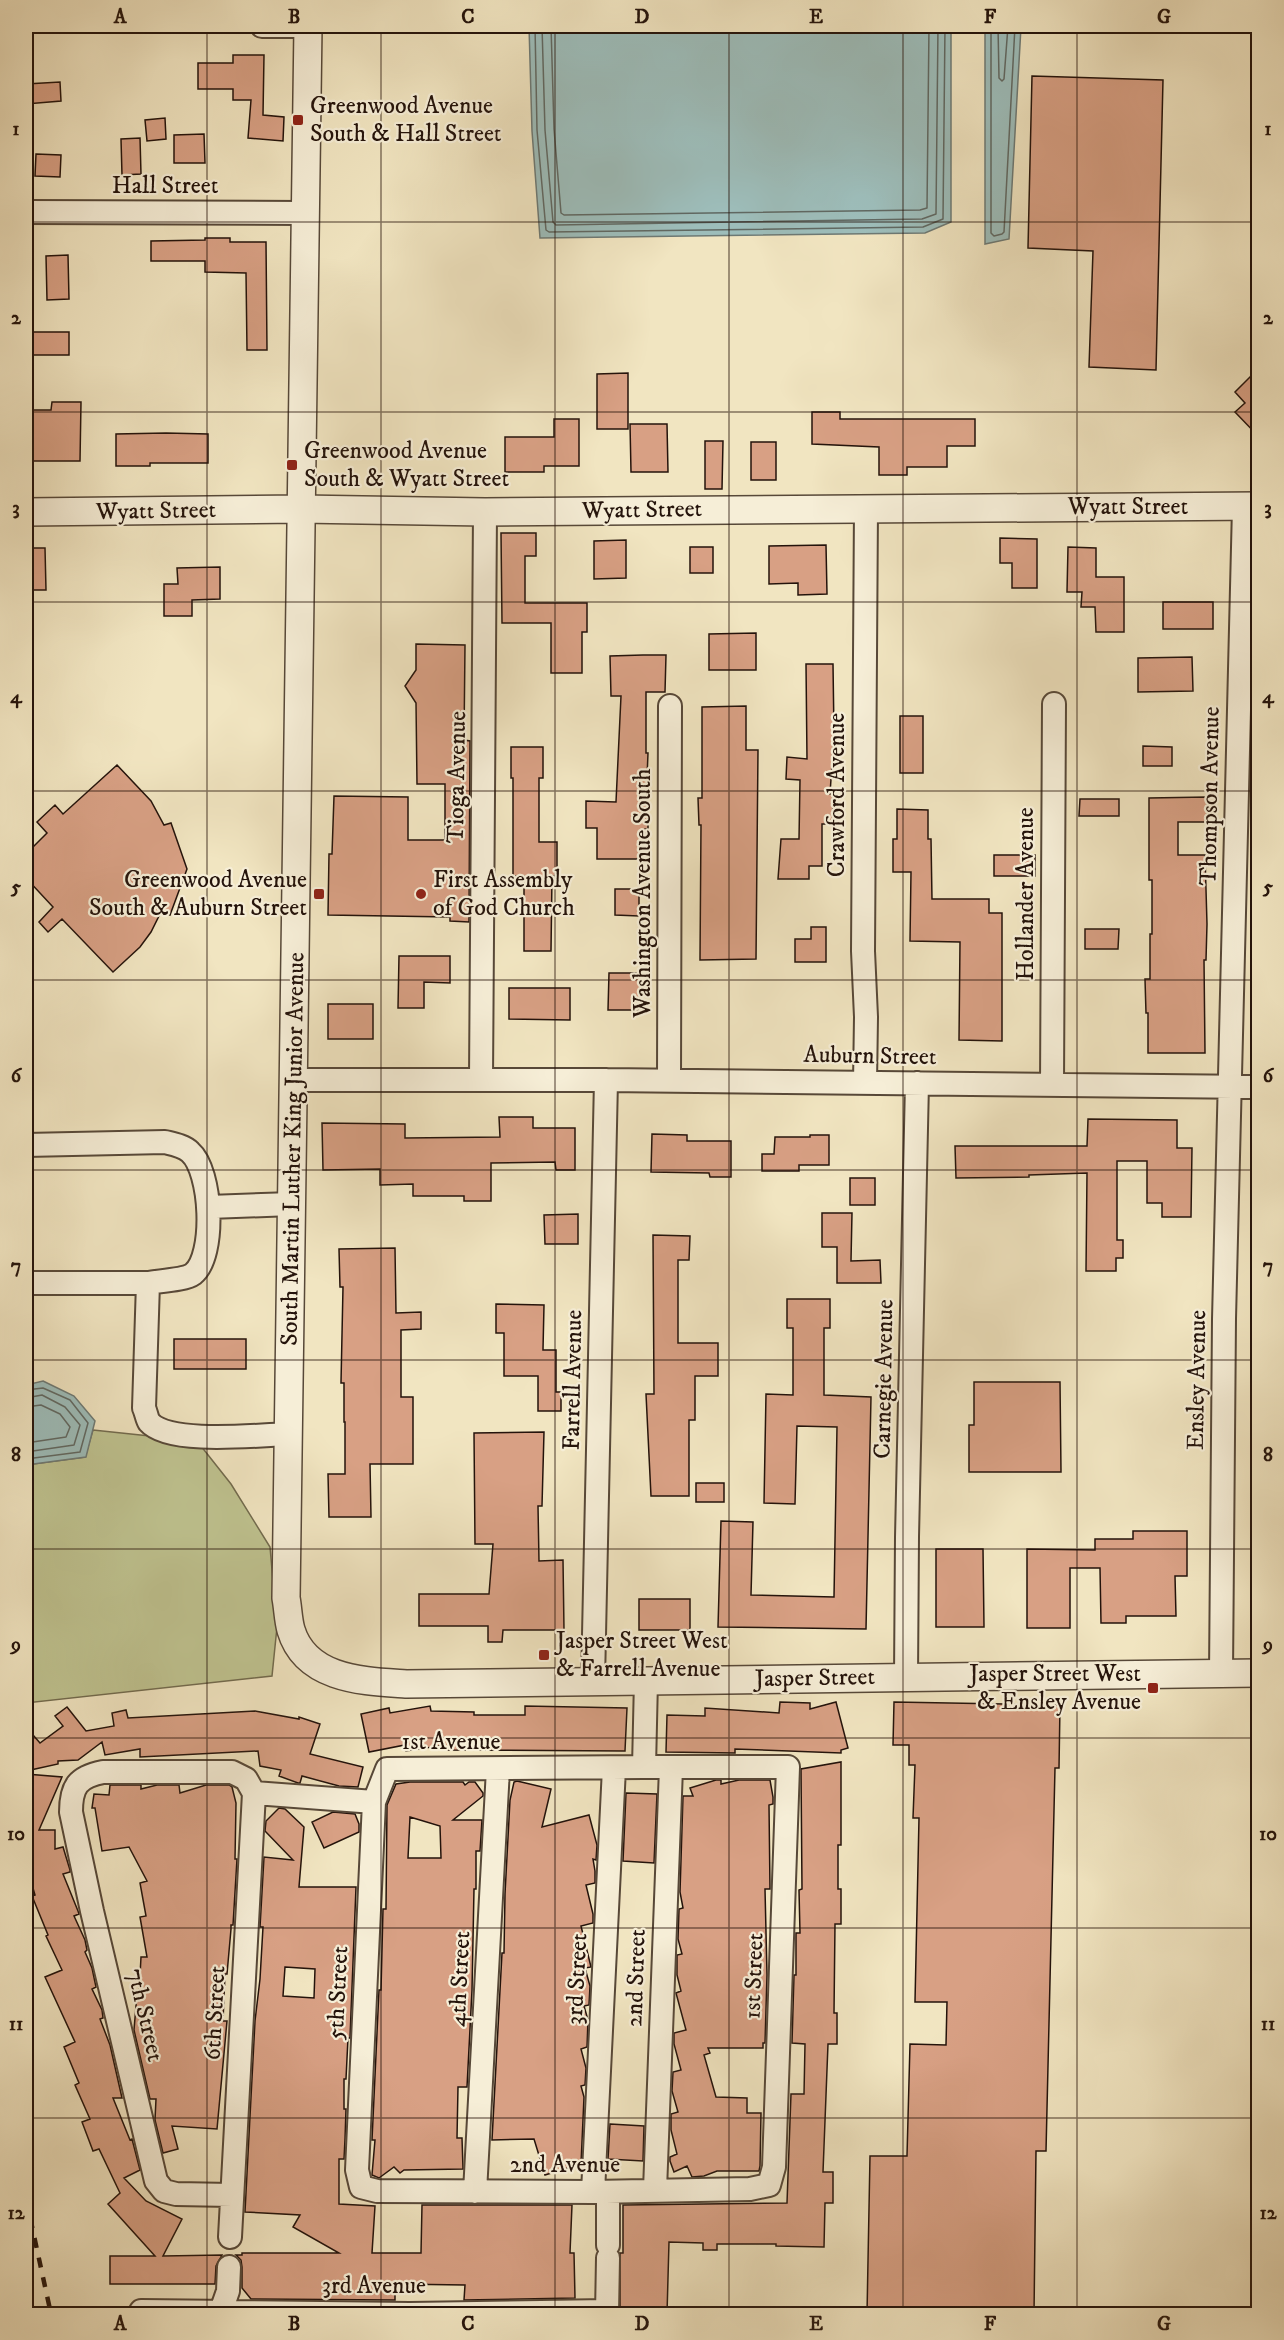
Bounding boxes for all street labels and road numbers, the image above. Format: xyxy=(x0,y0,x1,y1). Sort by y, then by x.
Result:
street label: Hall Street xyxy=(112,171,219,201)
street label: Wyatt Street xyxy=(1067,492,1188,522)
street label: Wyatt Street xyxy=(581,494,703,526)
street label: Wyatt Street xyxy=(95,495,217,527)
street label: Thompson Avenue xyxy=(1193,706,1227,886)
street label: Tioga Avenue xyxy=(441,711,473,843)
street label: Crawford Avenue xyxy=(822,713,852,877)
street label: Washington Avenue South xyxy=(628,768,658,1019)
street label: Hollander Avenue xyxy=(1011,807,1041,981)
street label: South Martin Luther King Junior Avenue xyxy=(275,952,311,1346)
street label: Auburn Street xyxy=(803,1040,937,1072)
street label: Carnegie Avenue xyxy=(868,1299,900,1459)
street label: Farrell Avenue xyxy=(557,1309,589,1451)
street label: Ensley Avenue xyxy=(1181,1310,1213,1450)
street label: Jasper Street xyxy=(753,1662,876,1694)
street label: 1st Avenue xyxy=(402,1727,500,1757)
street label: 2nd Street xyxy=(619,1928,653,2028)
street label: 4th Street xyxy=(443,1930,478,2028)
street label: 3rd Street xyxy=(560,1932,594,2026)
street label: 1st Street xyxy=(738,1932,771,2020)
street label: 5th Street xyxy=(321,1945,355,2041)
street label: 7th Street xyxy=(120,1965,170,2065)
street label: 6th Street xyxy=(198,1965,232,2061)
street label: 2nd Avenue xyxy=(510,2150,620,2180)
street label: 3rd Avenue xyxy=(322,2271,426,2301)

